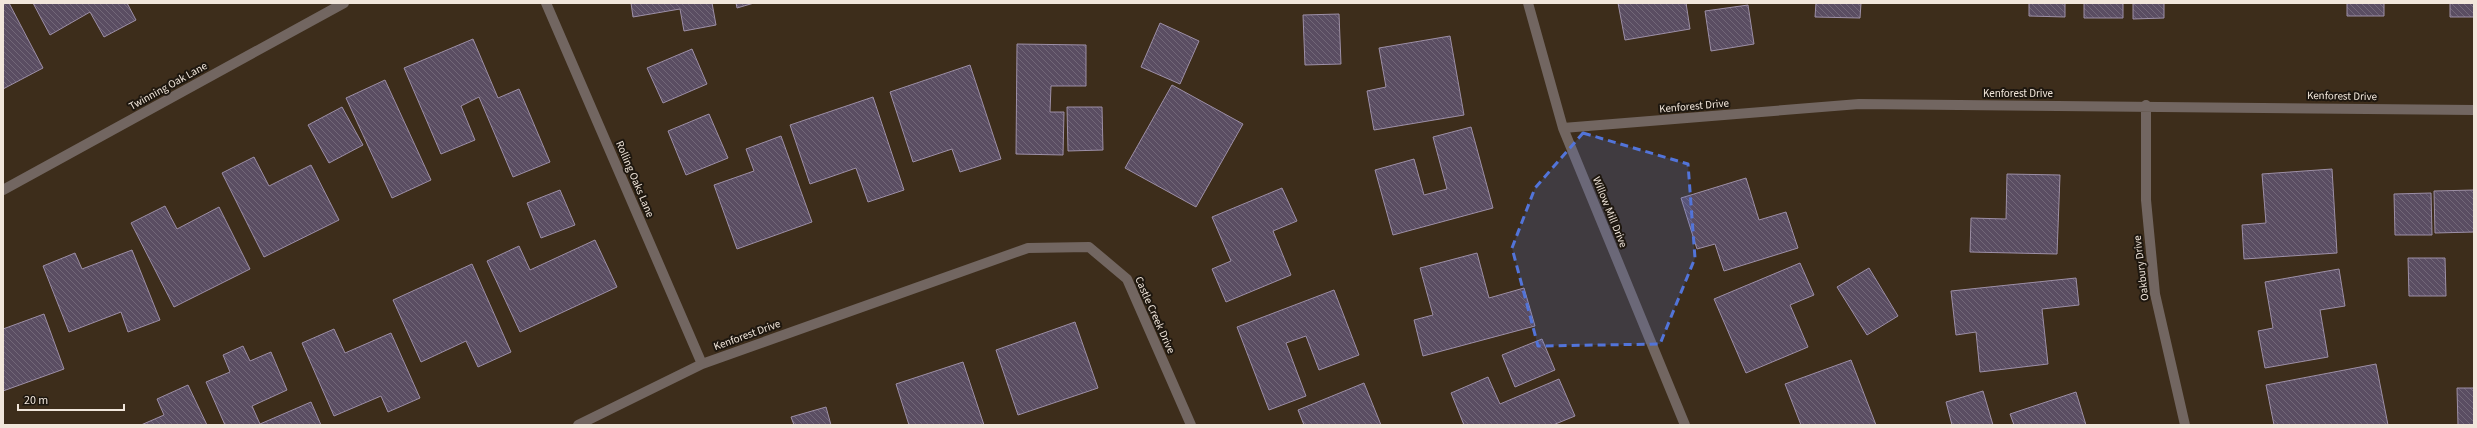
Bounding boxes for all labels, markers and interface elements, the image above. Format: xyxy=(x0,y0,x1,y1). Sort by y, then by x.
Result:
street label: Twinning Oak Lane xyxy=(126,58,210,114)
street label: Kenforest Drive xyxy=(1983,86,2054,101)
street label: Kenforest Drive xyxy=(2307,88,2378,104)
street label: Kenforest Drive xyxy=(1658,95,1730,117)
street label: Rolling Oaks Lane xyxy=(612,138,658,220)
street label: Willow Mill Drive xyxy=(1589,174,1631,250)
street label: Oakbury Drive xyxy=(2129,234,2152,301)
street label: Castle Creek Drive xyxy=(1131,274,1179,356)
street label: Kenforest Drive xyxy=(711,316,783,354)
scale bar xyxy=(18,386,124,412)
text: 20 m xyxy=(24,392,48,409)

